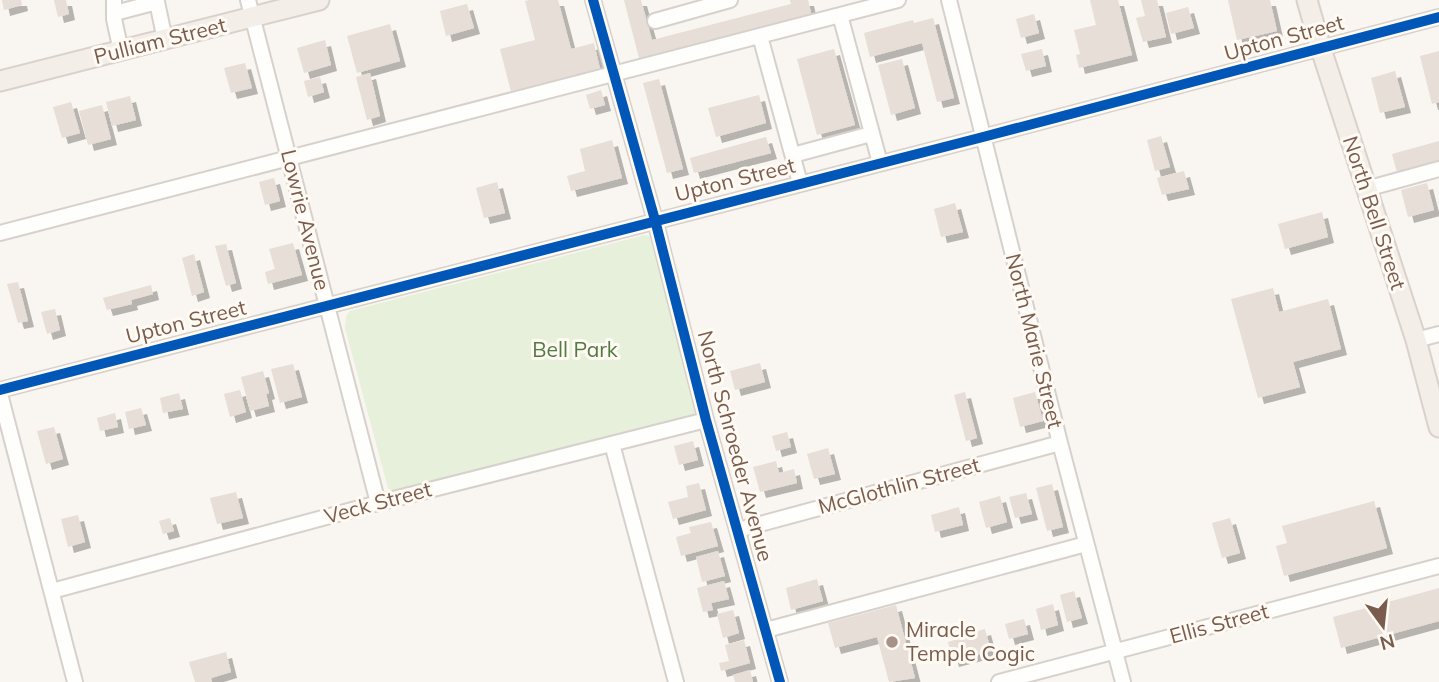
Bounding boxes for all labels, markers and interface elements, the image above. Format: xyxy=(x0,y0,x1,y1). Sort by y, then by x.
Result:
street label: Upton Street xyxy=(1221,9,1346,65)
street label: Pulliam Street xyxy=(91,11,229,69)
street label: North Bell Street xyxy=(1338,132,1412,293)
street label: Lowrie Avenue xyxy=(276,147,336,293)
street label: Upton Street xyxy=(672,152,798,207)
street label: North Marie Street xyxy=(1001,251,1069,431)
street label: Upton Street xyxy=(123,294,249,349)
street label: North Schroeder Avenue xyxy=(693,327,779,564)
park label: Bell Park xyxy=(532,336,618,362)
street label: McGlothlin Street xyxy=(815,451,982,519)
street label: Veck Street xyxy=(321,475,434,529)
north arrow xyxy=(1348,591,1418,661)
street label: Ellis Street xyxy=(1166,597,1271,649)
place label: Miracle Temple Cogic xyxy=(906,616,1035,666)
text: N xyxy=(1377,629,1397,656)
marker: Miracle Temple Cogic xyxy=(884,634,900,650)

